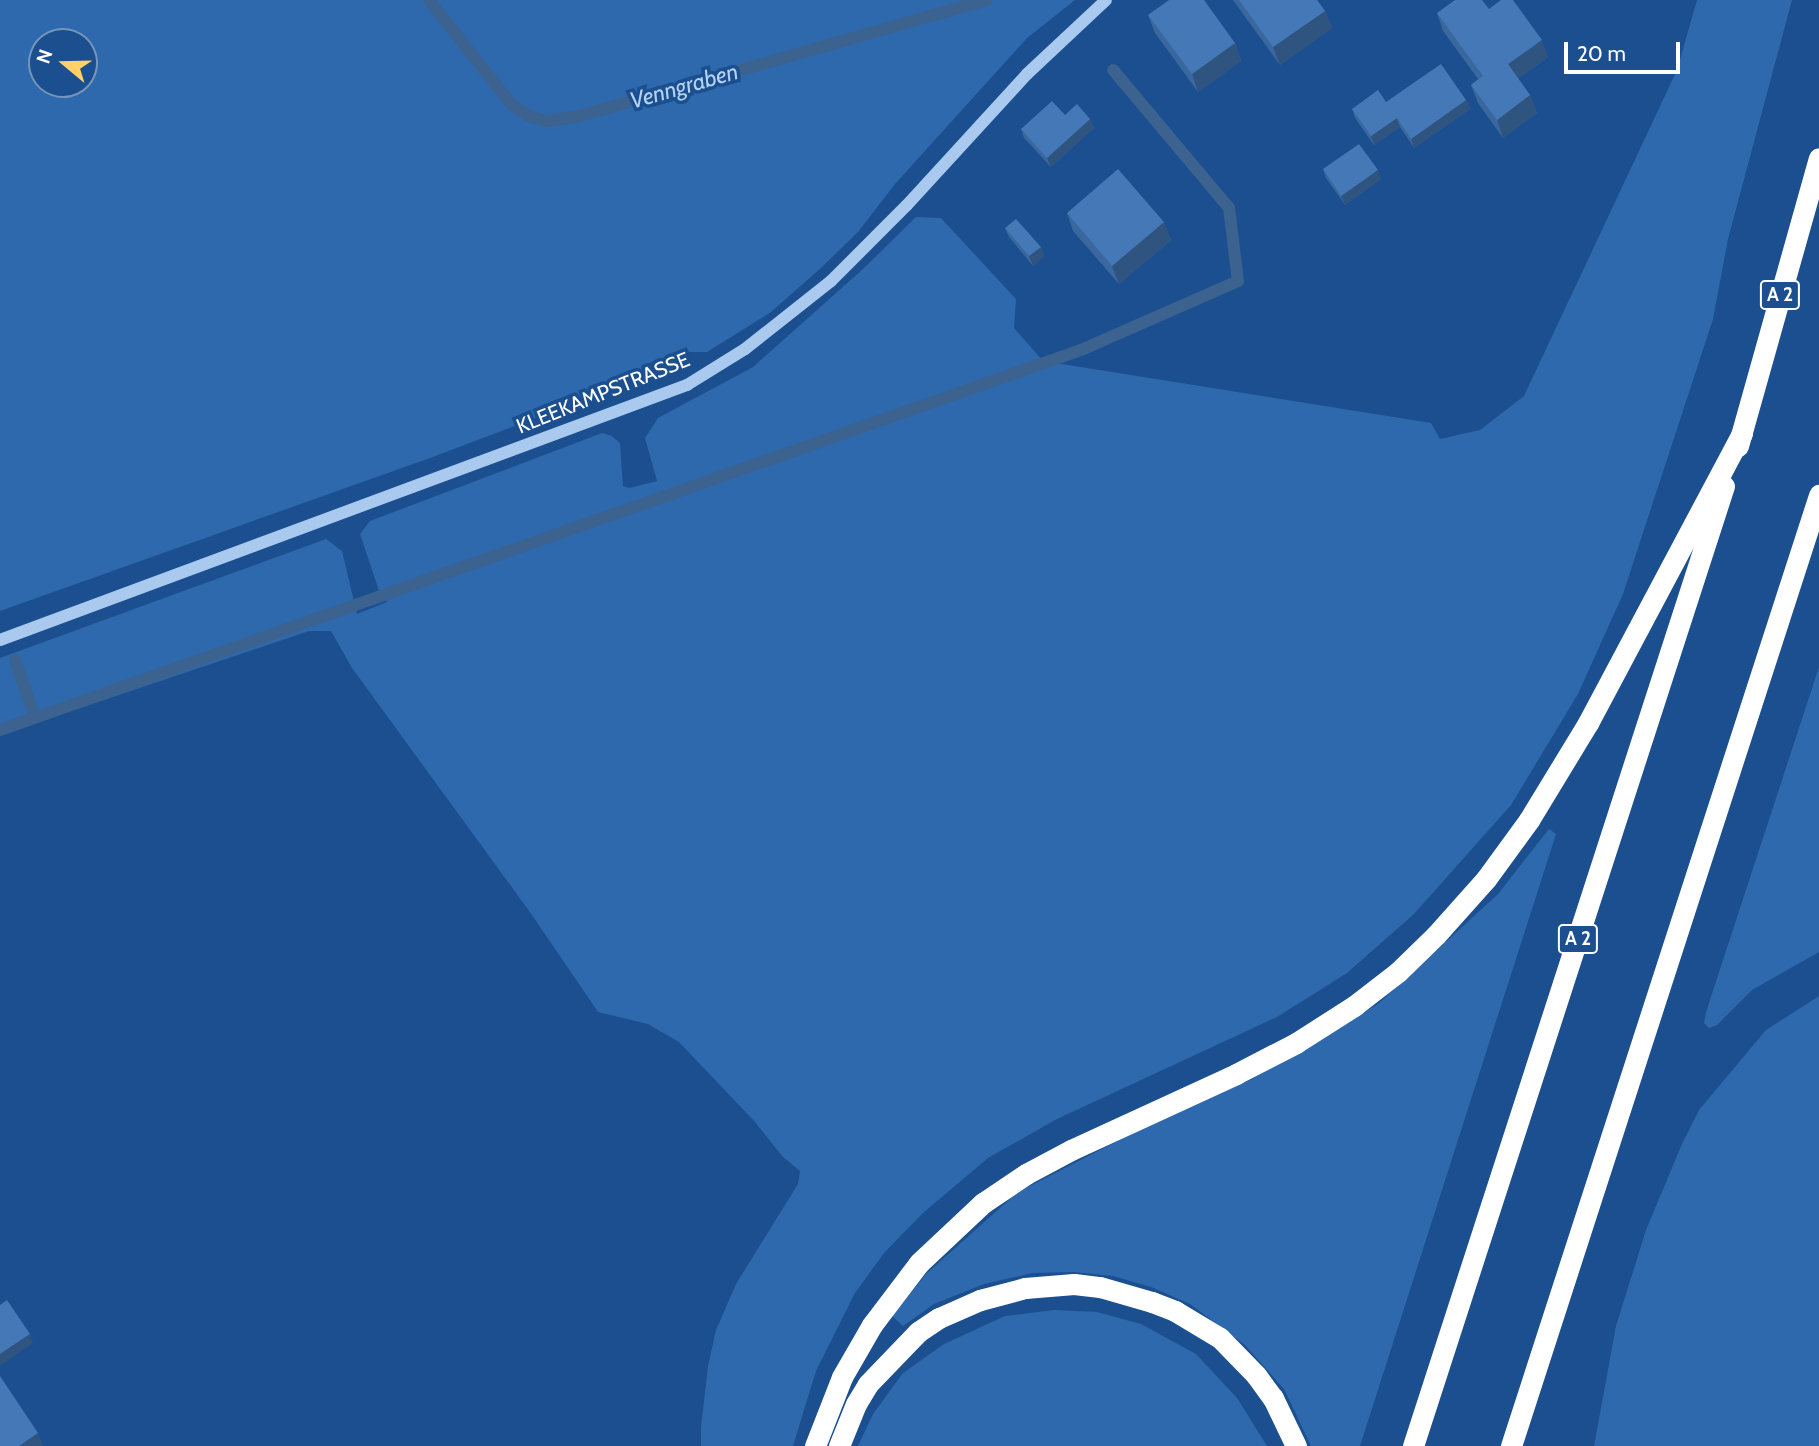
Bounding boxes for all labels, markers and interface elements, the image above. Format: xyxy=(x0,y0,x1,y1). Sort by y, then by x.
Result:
north arrow xyxy=(28,28,98,98)
scale bar xyxy=(1567,28,1682,72)
text: 20 m xyxy=(1577,41,1626,66)
text: N xyxy=(32,47,58,67)
water label: Venngraben xyxy=(627,57,741,115)
road number: A 2 xyxy=(1759,280,1801,310)
street label: KLEEKAMPSTRASSE xyxy=(513,347,693,439)
road number: A 2 xyxy=(1557,923,1599,954)

